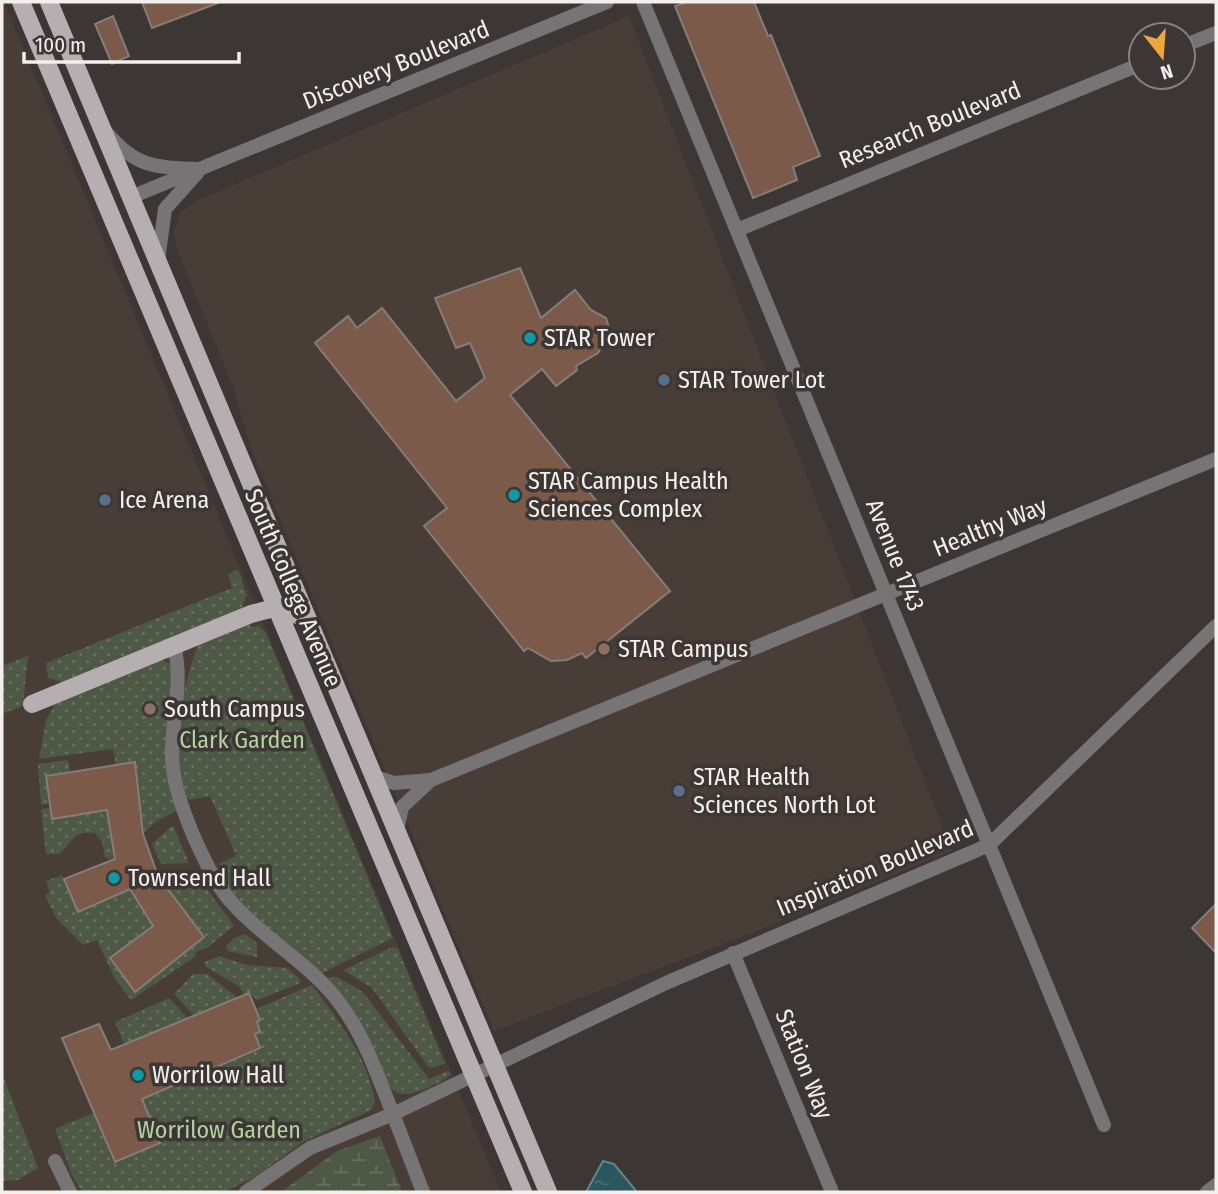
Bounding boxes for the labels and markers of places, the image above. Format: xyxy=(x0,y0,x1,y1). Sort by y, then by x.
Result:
place label: STAR Tower xyxy=(544,324,656,352)
marker: STAR Tower xyxy=(522,330,538,346)
place label: STAR Tower Lot xyxy=(678,366,825,394)
marker: STAR Tower Lot xyxy=(656,372,672,388)
place label: STAR Campus Health Sciences Complex xyxy=(528,467,729,523)
place label: Ice Arena xyxy=(119,486,209,514)
marker: STAR Campus Health Sciences Complex xyxy=(506,487,522,503)
marker: Ice Arena xyxy=(97,492,113,508)
place label: STAR Campus xyxy=(618,635,748,663)
marker: STAR Campus xyxy=(596,641,612,657)
place label: South Campus xyxy=(164,695,305,723)
marker: South Campus xyxy=(142,701,158,717)
place label: STAR Health Sciences North Lot xyxy=(693,763,876,819)
marker: STAR Health Sciences North Lot xyxy=(671,783,687,799)
place label: Townsend Hall xyxy=(128,864,271,892)
marker: Townsend Hall xyxy=(106,870,122,886)
place label: Worrilow Hall xyxy=(152,1061,284,1089)
marker: Worrilow Hall xyxy=(130,1067,146,1083)

